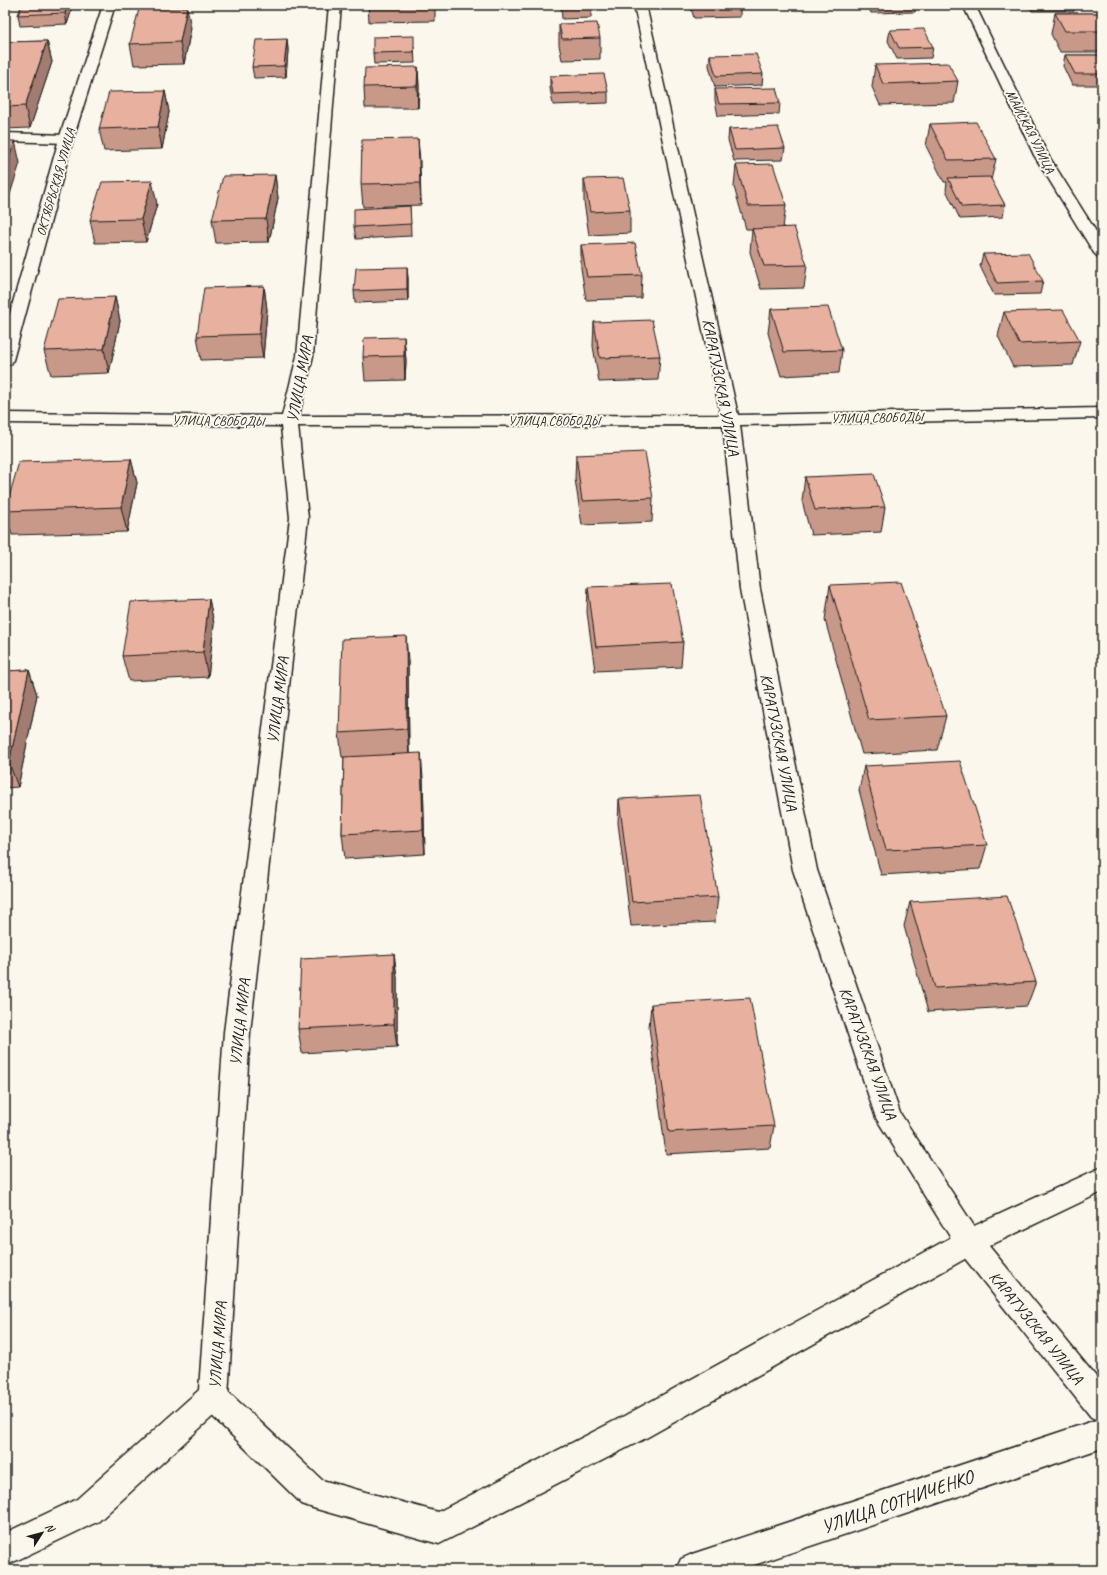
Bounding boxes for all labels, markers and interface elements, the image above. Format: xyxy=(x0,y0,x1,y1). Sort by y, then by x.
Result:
street label: МАЙСКАЯ УЛИЦА xyxy=(1002,87,1058,176)
street label: ОКТЯБРЬСКАЯ УЛИЦА xyxy=(33,126,79,238)
street label: КАРАТУЗСКАЯ УЛИЦА xyxy=(698,317,744,458)
street label: УЛИЦА МИРА xyxy=(283,334,318,424)
street label: УЛИЦА СВОБОДЫ xyxy=(831,409,925,427)
street label: УЛИЦА СВОБОДЫ xyxy=(172,412,266,430)
street label: УЛИЦА СВОБОДЫ xyxy=(508,413,602,429)
street label: УЛИЦА МИРА xyxy=(263,655,293,745)
street label: КАРАТУЗСКАЯ УЛИЦА xyxy=(756,672,802,813)
street label: УЛИЦА МИРА xyxy=(225,977,255,1067)
street label: КАРАТУЗСКАЯ УЛИЦА xyxy=(835,985,902,1123)
street label: КАРАТУЗСКАЯ УЛИЦА xyxy=(985,1267,1088,1389)
street label: УЛИЦА МИРА xyxy=(205,1300,231,1389)
street label: УЛИЦА СОТНИЧЕНКО xyxy=(818,1464,979,1539)
north arrow xyxy=(22,1513,62,1553)
text: N xyxy=(42,1520,59,1536)

